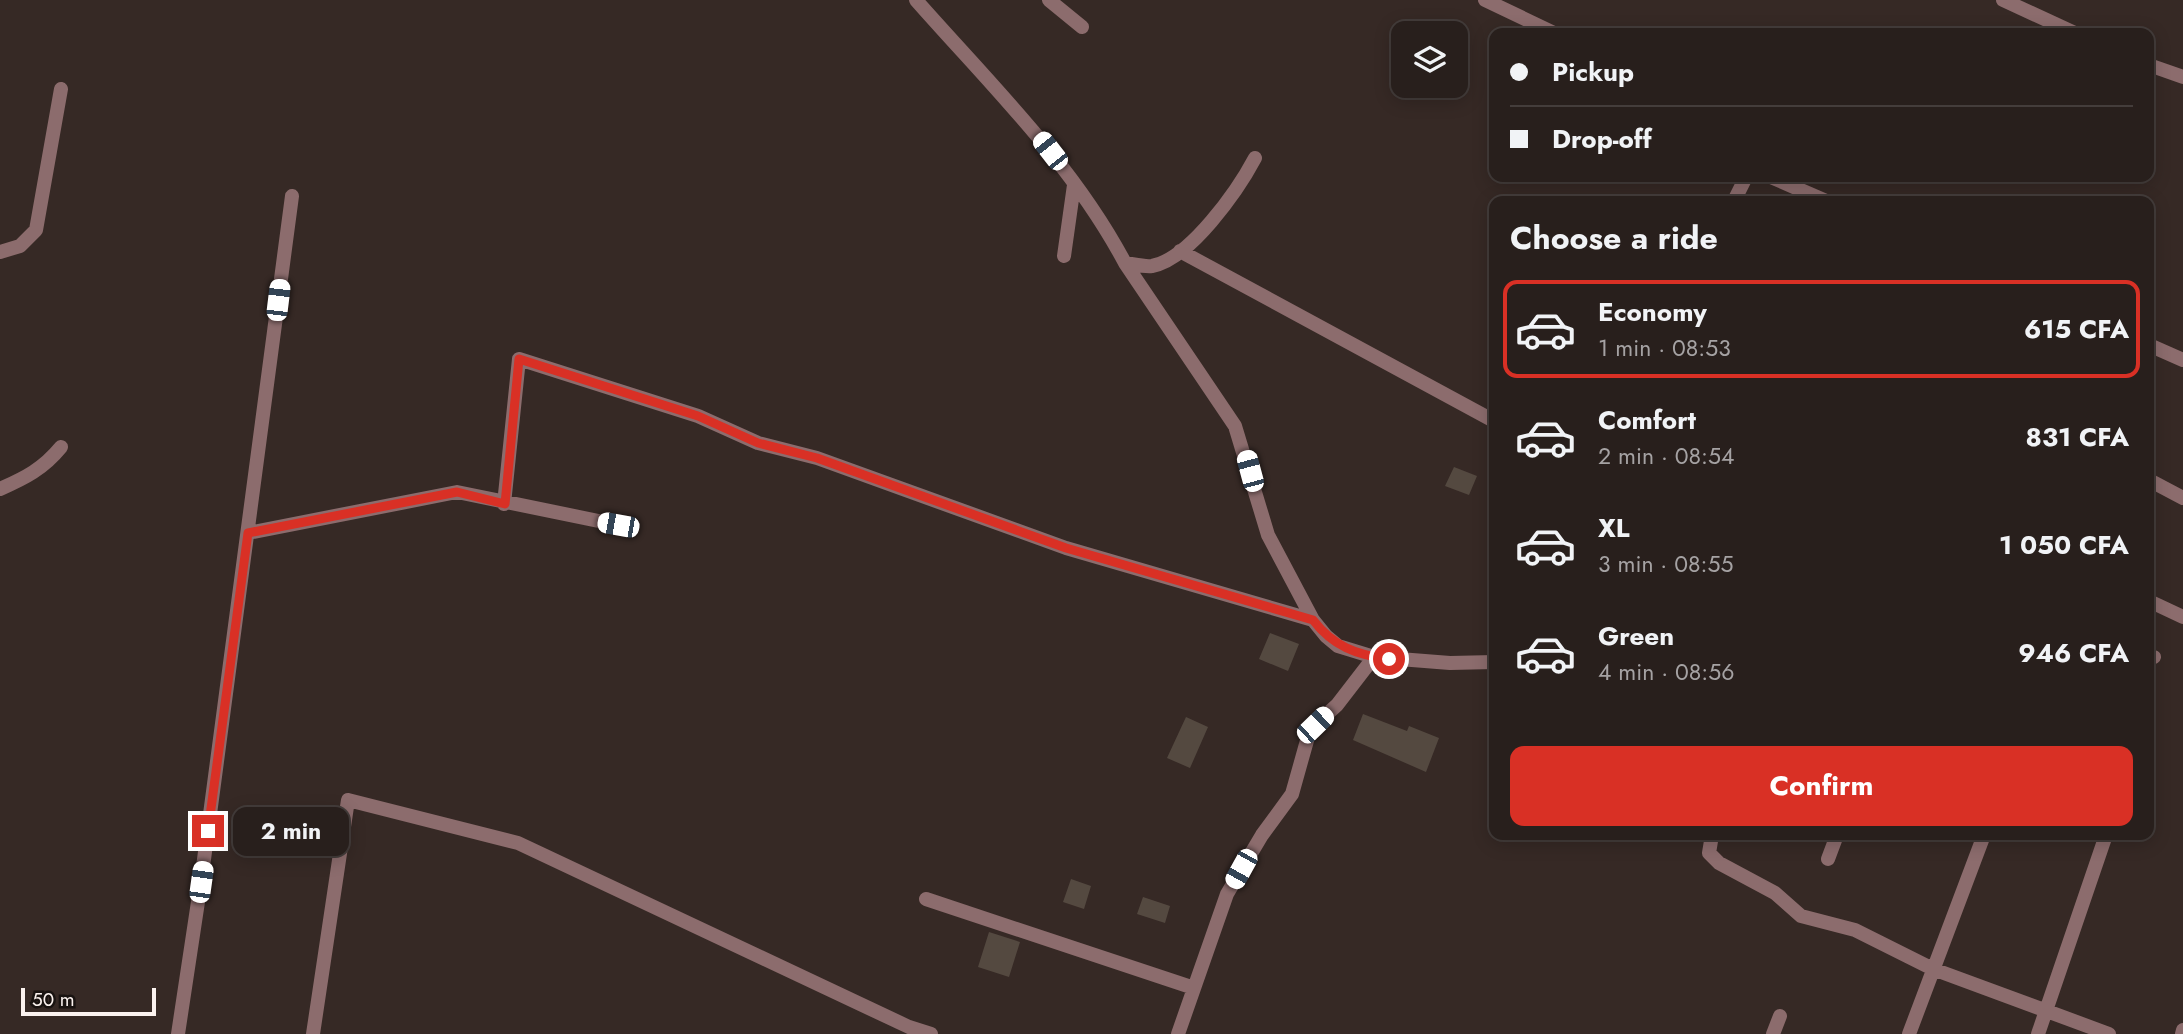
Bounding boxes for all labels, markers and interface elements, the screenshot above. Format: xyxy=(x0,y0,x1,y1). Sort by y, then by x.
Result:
map controls xyxy=(1391,21,1468,98)
button: layers xyxy=(1391,21,1468,98)
text: Pickup xyxy=(1552,53,1634,91)
text: Drop-off xyxy=(1552,120,1652,158)
car xyxy=(1029,128,1072,174)
text: Choose a ride xyxy=(1510,215,1718,261)
car xyxy=(266,278,291,322)
text: Economy xyxy=(1598,293,1707,331)
icon: car xyxy=(1514,298,1577,361)
text: 615 CFA xyxy=(2024,310,2129,348)
text: 1 min · 08:53 xyxy=(1598,331,1731,365)
text: Comfort xyxy=(1598,401,1696,439)
icon: car xyxy=(1514,406,1577,469)
text: 831 CFA xyxy=(2026,418,2129,456)
text: 2 min · 08:54 xyxy=(1598,439,1734,473)
car xyxy=(1235,448,1266,494)
text: XL xyxy=(1598,509,1630,547)
car xyxy=(596,511,641,539)
icon: car xyxy=(1514,514,1577,577)
text: 1 050 CFA xyxy=(1999,526,2129,564)
text: 3 min · 08:55 xyxy=(1598,547,1733,581)
text: Green xyxy=(1598,617,1674,655)
icon: car xyxy=(1514,622,1577,685)
text: 946 CFA xyxy=(2018,634,2129,672)
route start xyxy=(1373,643,1405,675)
text: 4 min · 08:56 xyxy=(1598,655,1734,689)
car xyxy=(1293,703,1338,747)
button: Confirm xyxy=(1510,746,2133,826)
callout: 2 min xyxy=(232,806,348,856)
text: 2 min xyxy=(261,814,321,848)
route end xyxy=(192,815,224,847)
car xyxy=(1222,846,1261,892)
car xyxy=(188,860,215,904)
scale bar xyxy=(21,985,156,1017)
text: 50 m xyxy=(32,986,75,1013)

